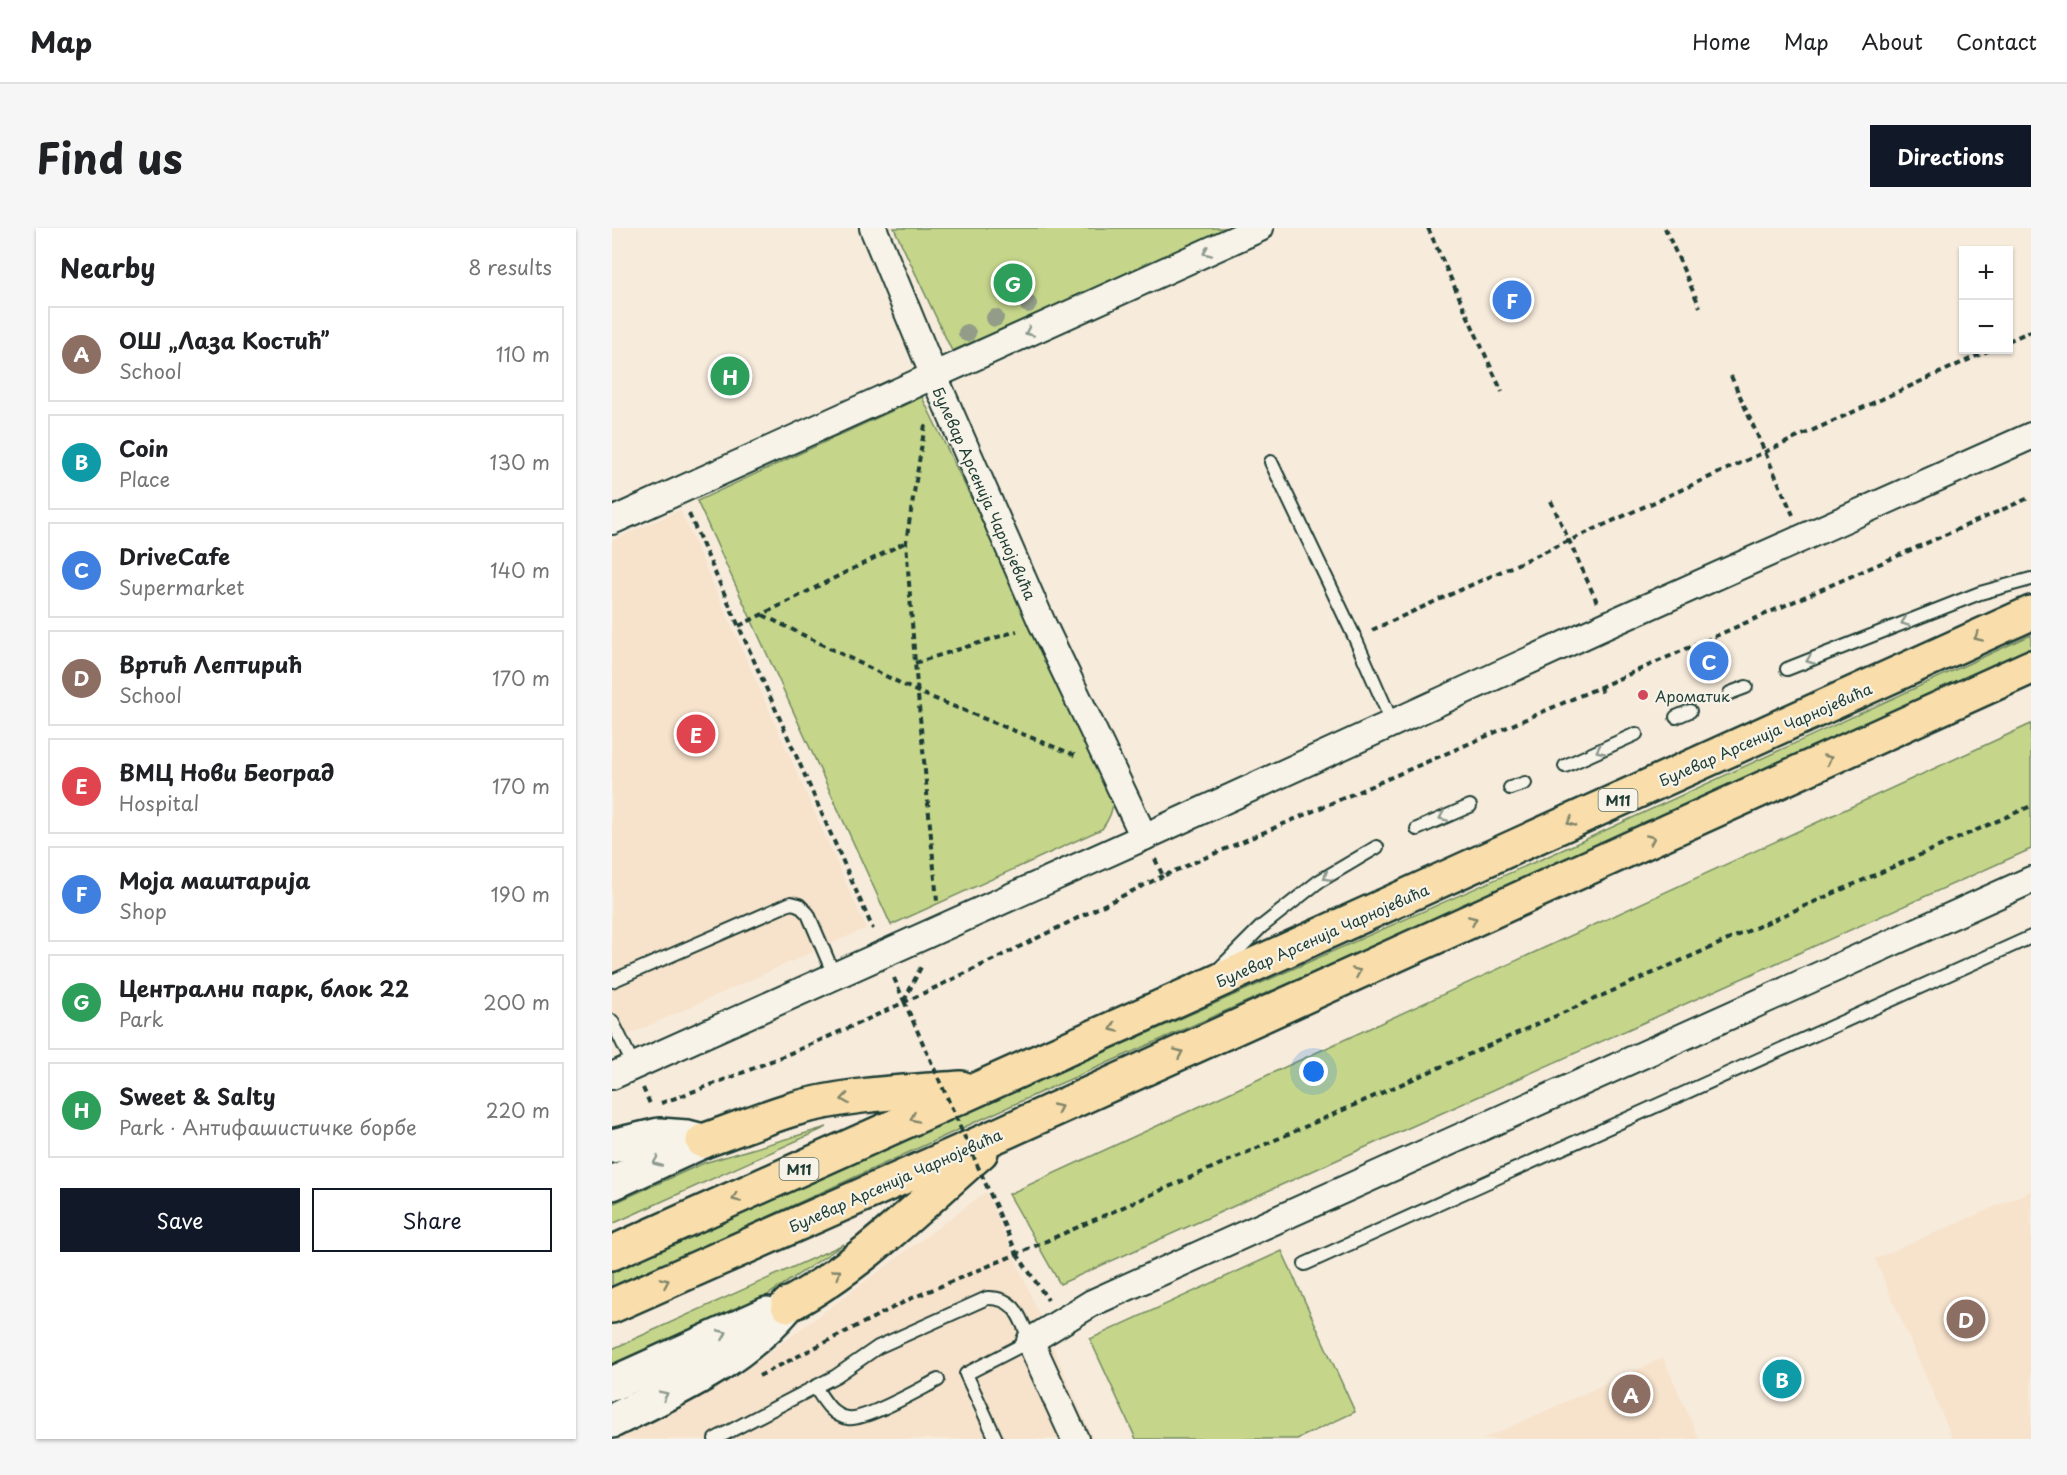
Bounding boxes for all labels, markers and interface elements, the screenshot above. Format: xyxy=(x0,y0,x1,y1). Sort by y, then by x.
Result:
text: Map xyxy=(30,20,92,63)
text: Home xyxy=(1692,25,1751,57)
text: Map xyxy=(1784,25,1829,57)
text: About xyxy=(1862,25,1923,57)
text: Contact xyxy=(1956,25,2037,57)
text: Find us xyxy=(36,125,183,188)
button: Directions xyxy=(1870,125,2031,187)
one-way arrow xyxy=(1202,245,1213,257)
map controls xyxy=(1959,246,2013,354)
button: + xyxy=(1959,246,2013,300)
text: Nearby xyxy=(60,248,155,287)
text: 8 results xyxy=(468,252,552,282)
pin: G xyxy=(994,260,1032,306)
pin: F xyxy=(1492,278,1532,322)
button: − xyxy=(1959,300,2013,354)
text: ОШ „Лаза Костић” xyxy=(119,323,329,356)
one-way arrow xyxy=(1025,325,1036,337)
text: A xyxy=(74,339,89,369)
text: 110 m xyxy=(496,339,550,369)
pin: H xyxy=(710,354,750,398)
text: School xyxy=(119,356,182,386)
street label: Булевар Арсенија Чарнојевића xyxy=(927,383,1043,604)
text: Coin xyxy=(119,431,169,464)
text: B xyxy=(75,447,88,477)
text: 130 m xyxy=(490,447,550,477)
text: Place xyxy=(119,464,170,494)
text: DriveCafe xyxy=(119,539,230,572)
text: C xyxy=(74,555,89,585)
text: 140 m xyxy=(490,555,550,585)
text: Supermarket xyxy=(119,572,245,602)
one-way arrow xyxy=(1901,614,1911,627)
one-way arrow xyxy=(1973,630,1984,642)
pin: C xyxy=(1690,638,1728,684)
text: Вртић Лептирић xyxy=(119,647,302,680)
one-way arrow xyxy=(1805,653,1816,665)
text: D xyxy=(74,663,89,693)
text: 170 m xyxy=(492,663,550,693)
street label: Булевар Арсенија Чарнојевића xyxy=(1655,676,1876,792)
text: School xyxy=(119,680,182,710)
place label: Ароматик xyxy=(1655,684,1730,707)
marker: Ароматик xyxy=(1636,688,1650,702)
pin: E xyxy=(676,712,716,756)
one-way arrow xyxy=(1596,742,1607,754)
one-way arrow xyxy=(1822,754,1833,766)
text: ВМЦ Нови Београд xyxy=(119,755,334,788)
text: E xyxy=(75,771,88,801)
text: 170 m xyxy=(492,771,550,801)
text: Hospital xyxy=(119,788,199,818)
road number: M11 xyxy=(1598,789,1638,811)
one-way arrow xyxy=(1439,810,1450,822)
one-way arrow xyxy=(1566,815,1577,827)
one-way arrow xyxy=(1644,835,1655,847)
text: Моја маштарија xyxy=(119,863,311,896)
one-way arrow xyxy=(1323,870,1333,881)
street label: Булевар Арсенија Чарнојевића xyxy=(1212,877,1433,993)
text: F xyxy=(76,879,87,909)
text: 190 m xyxy=(491,879,550,909)
text: Shop xyxy=(119,896,167,926)
one-way arrow xyxy=(1467,915,1478,927)
one-way arrow xyxy=(1351,968,1362,980)
text: Централни парк, блок 22 xyxy=(119,971,409,1004)
text: G xyxy=(73,987,90,1017)
text: 200 m xyxy=(483,987,550,1017)
text: Park xyxy=(119,1004,164,1034)
one-way arrow xyxy=(1109,1021,1120,1033)
one-way arrow xyxy=(1173,1048,1184,1060)
your location xyxy=(1299,1057,1328,1086)
text: Sweet & Salty xyxy=(119,1079,276,1112)
one-way arrow xyxy=(840,1093,849,1105)
text: H xyxy=(74,1095,89,1125)
text: 220 m xyxy=(486,1095,550,1125)
one-way arrow xyxy=(1051,1103,1062,1115)
one-way arrow xyxy=(909,1111,920,1123)
text: Park · Антифашистичке борбе xyxy=(119,1112,417,1142)
street label: Булевар Арсенија Чарнојевића xyxy=(785,1122,1006,1238)
one-way arrow xyxy=(653,1155,664,1167)
road number: M11 xyxy=(780,1158,819,1180)
button: Save xyxy=(60,1188,300,1252)
button: Share xyxy=(312,1188,552,1252)
one-way arrow xyxy=(731,1191,742,1203)
one-way arrow xyxy=(830,1269,841,1280)
one-way arrow xyxy=(659,1277,670,1289)
pin: D xyxy=(1946,1296,1986,1342)
one-way arrow xyxy=(716,1329,727,1341)
pin: B xyxy=(1762,1356,1802,1402)
pin: A xyxy=(1612,1372,1650,1416)
one-way arrow xyxy=(658,1390,669,1402)

